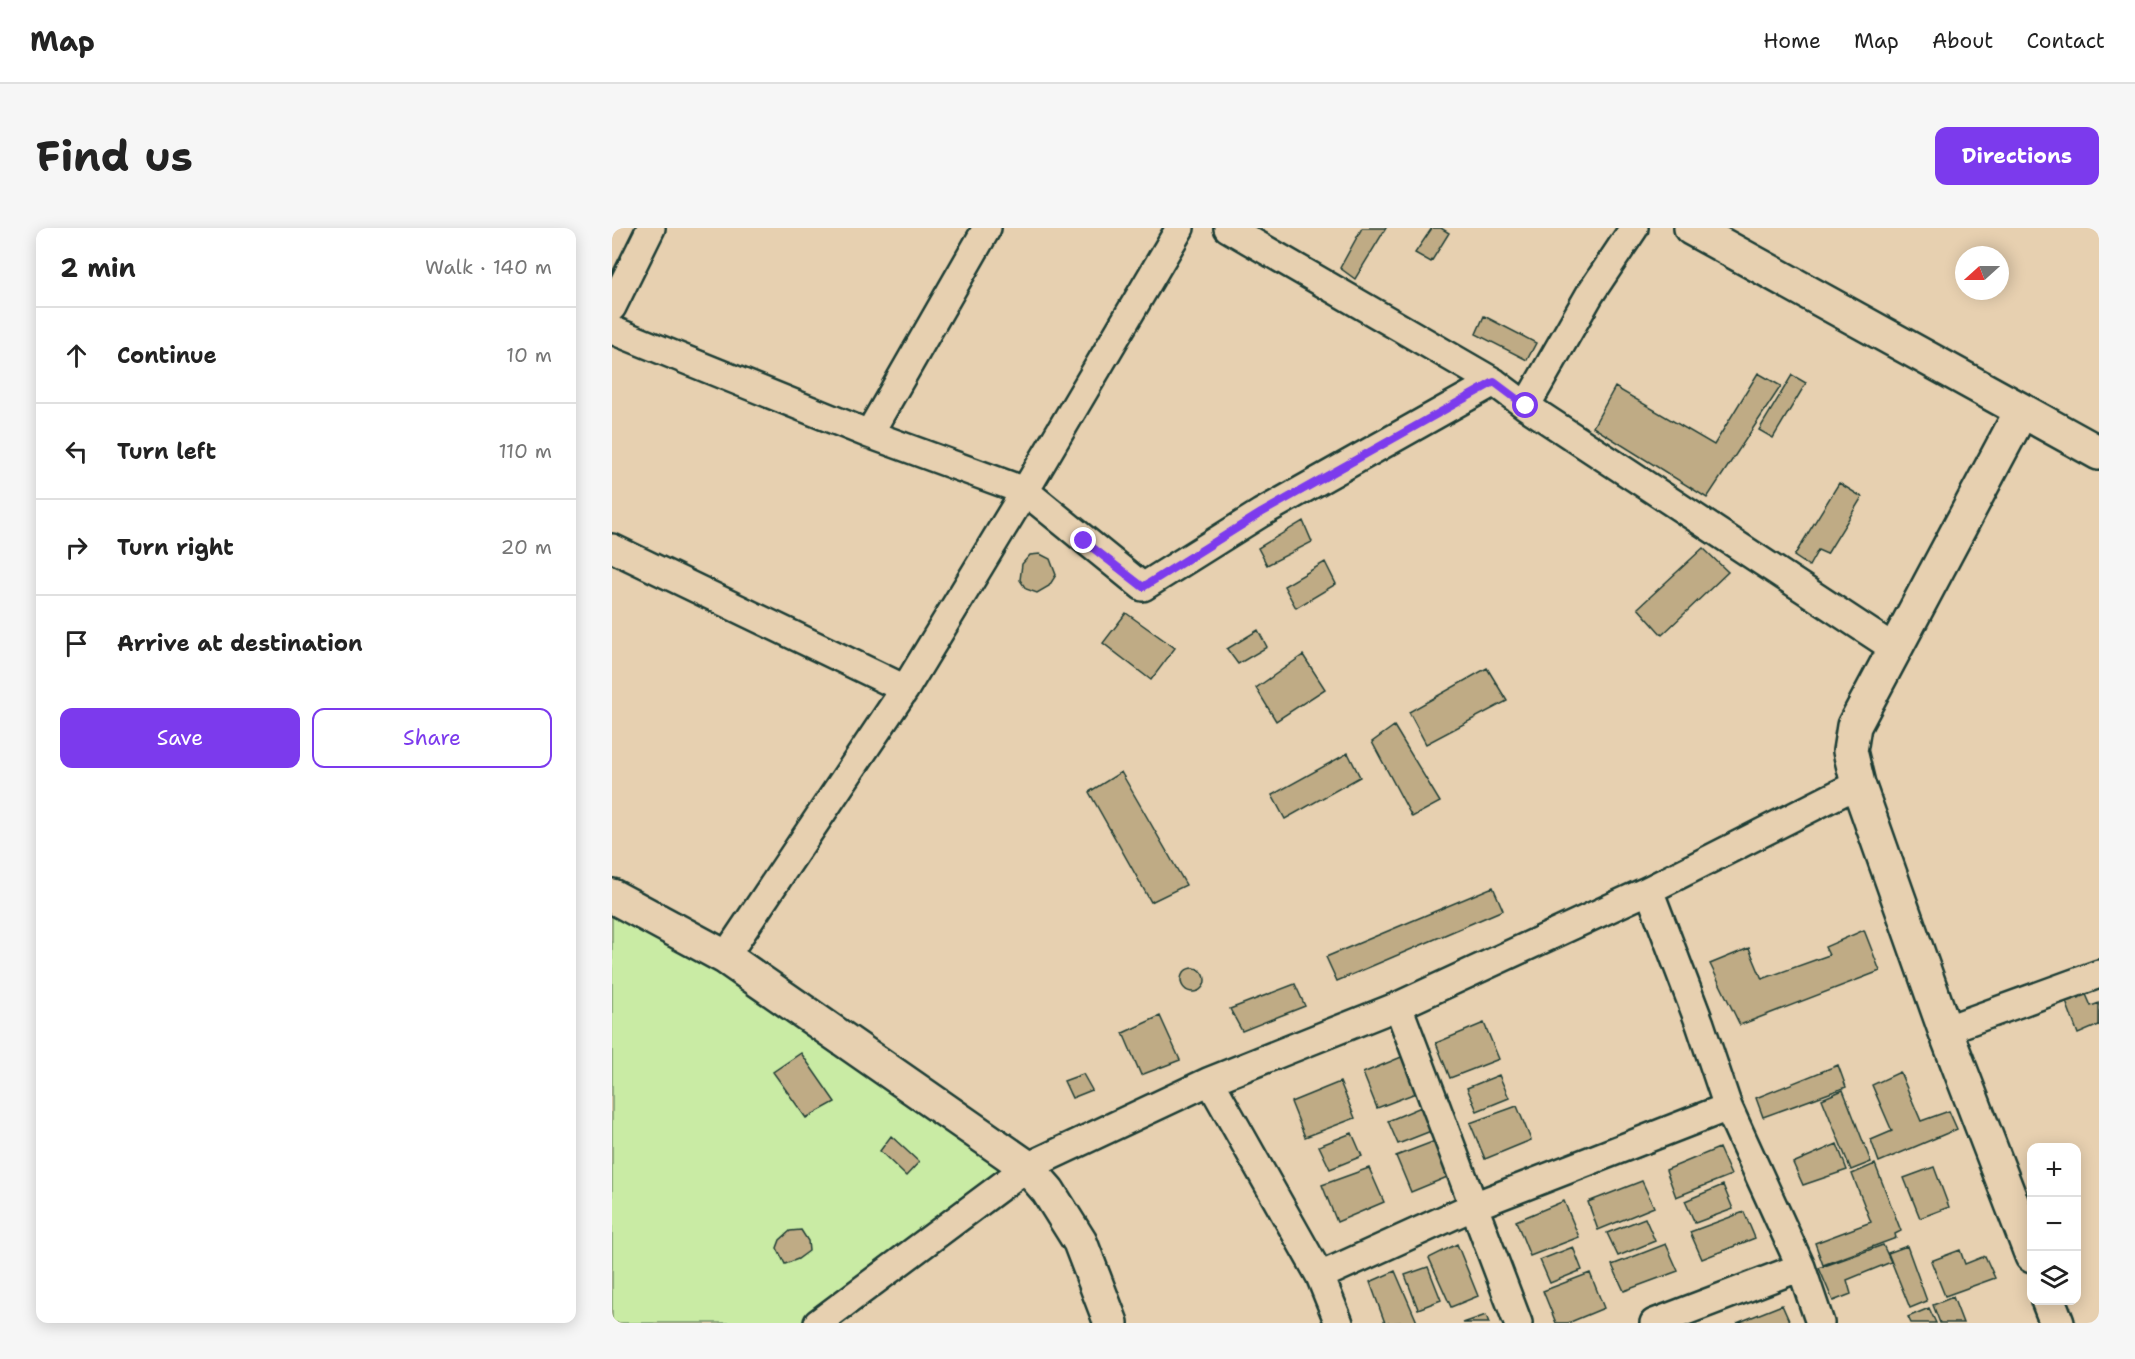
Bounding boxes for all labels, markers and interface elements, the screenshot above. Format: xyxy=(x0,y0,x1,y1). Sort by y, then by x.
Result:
text: Map xyxy=(30,22,95,60)
text: Home xyxy=(1763,27,1821,55)
text: Map xyxy=(1854,27,1899,55)
text: About xyxy=(1932,27,1993,55)
text: Contact xyxy=(2026,27,2105,55)
button: Directions xyxy=(1935,127,2099,185)
text: Find us xyxy=(36,128,193,184)
north arrow xyxy=(1955,246,2009,300)
text: 2 min xyxy=(60,250,136,285)
text: Walk · 140 m xyxy=(425,254,552,280)
icon: ahead xyxy=(60,339,93,372)
text: Continue xyxy=(117,341,217,370)
text: 10 m xyxy=(506,342,552,368)
route start xyxy=(1512,392,1538,418)
icon: left xyxy=(60,435,93,468)
text: Turn left xyxy=(117,437,216,466)
text: 110 m xyxy=(498,438,552,464)
route end xyxy=(1070,527,1096,553)
icon: right xyxy=(60,531,93,564)
text: Turn right xyxy=(117,533,234,562)
text: 20 m xyxy=(501,534,552,560)
icon: arrive xyxy=(60,627,93,660)
text: Arrive at destination xyxy=(117,629,363,658)
button: Save xyxy=(60,708,300,768)
button: Share xyxy=(312,708,552,768)
map controls xyxy=(2027,1143,2081,1305)
button: + xyxy=(2027,1143,2081,1197)
button: − xyxy=(2027,1197,2081,1251)
button: layers xyxy=(2027,1251,2081,1305)

